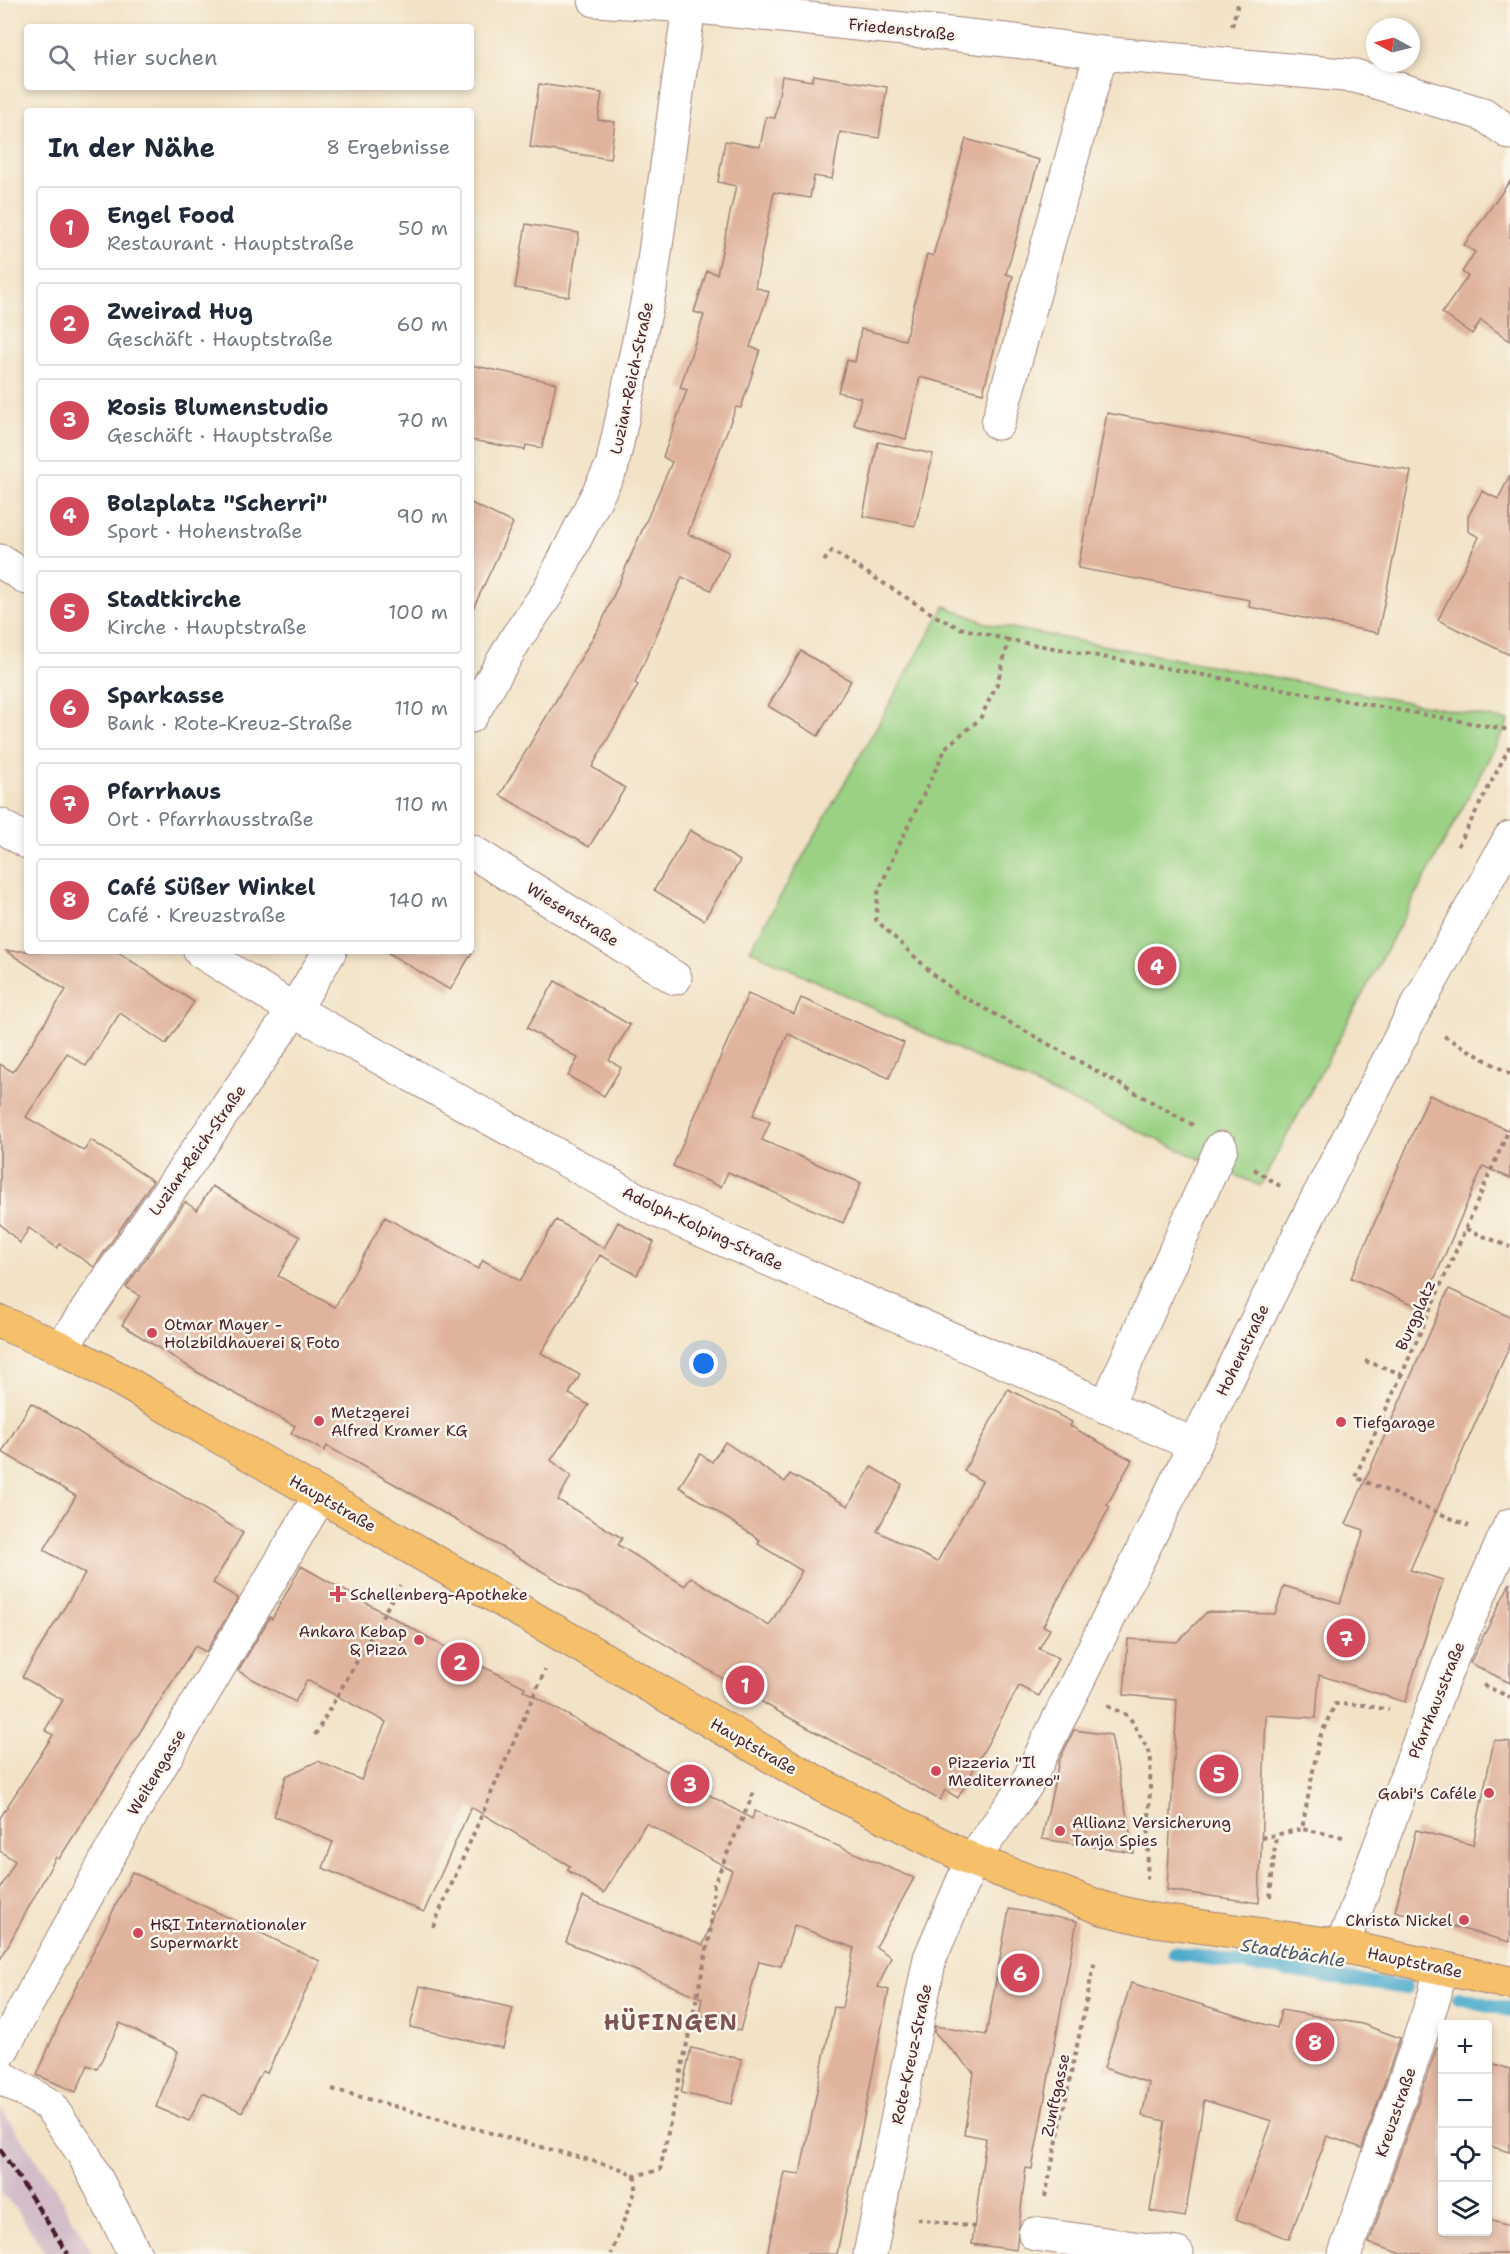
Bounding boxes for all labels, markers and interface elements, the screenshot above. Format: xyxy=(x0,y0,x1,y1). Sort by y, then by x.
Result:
street label: Friedenstraße xyxy=(847,13,956,46)
north arrow xyxy=(1366,18,1420,72)
search box xyxy=(24,24,474,90)
icon: search xyxy=(45,41,78,74)
text: Hier suchen xyxy=(93,43,218,72)
text: In der Nähe xyxy=(48,130,215,165)
text: 8 Ergebnisse xyxy=(326,134,450,160)
text: Engel Food xyxy=(107,201,235,230)
text: 1 xyxy=(65,215,74,241)
text: 50 m xyxy=(398,215,448,241)
text: Restaurant · Hauptstraße xyxy=(107,230,354,256)
text: Zweirad Hug xyxy=(107,297,253,326)
street label: Luzian-Reich-Straße xyxy=(605,300,658,456)
text: 2 xyxy=(63,311,77,337)
text: 60 m xyxy=(396,311,448,337)
text: Geschäft · Hauptstraße xyxy=(107,326,333,352)
text: Rosis Blumenstudio xyxy=(107,393,329,422)
text: 3 xyxy=(63,407,77,433)
text: 70 m xyxy=(396,407,448,433)
text: Geschäft · Hauptstraße xyxy=(107,422,333,448)
text: Bolzplatz "Scherri" xyxy=(107,489,327,518)
text: 4 xyxy=(63,503,77,529)
text: 90 m xyxy=(396,503,448,529)
text: Sport · Hohenstraße xyxy=(107,518,303,544)
text: Stadtkirche xyxy=(107,585,241,614)
text: 5 xyxy=(63,599,76,625)
text: 100 m xyxy=(388,599,448,625)
text: Kirche · Hauptstraße xyxy=(107,614,307,640)
text: Sparkasse xyxy=(107,681,224,710)
text: 6 xyxy=(63,695,77,721)
text: 110 m xyxy=(394,695,448,721)
text: Bank · Rote-Kreuz-Straße xyxy=(107,710,353,736)
text: Pfarrhaus xyxy=(107,777,221,806)
text: 7 xyxy=(63,791,77,817)
text: 110 m xyxy=(394,791,448,817)
text: Ort · Pfarrhausstraße xyxy=(107,806,314,832)
text: Café Süßer Winkel xyxy=(107,873,315,902)
street label: Wiesenstraße xyxy=(523,878,623,951)
text: 8 xyxy=(63,887,77,913)
text: 140 m xyxy=(389,887,448,913)
text: Café · Kreuzstraße xyxy=(107,902,286,928)
pin: 4 xyxy=(1138,944,1176,988)
street label: Luzian-Reich-Straße xyxy=(144,1081,251,1220)
street label: Adolph-Kolping-Straße xyxy=(619,1182,787,1275)
street label: Burgplatz xyxy=(1391,1277,1440,1354)
street label: Hohenstraße xyxy=(1211,1301,1274,1400)
place label: Otmar Mayer - Holzbildhauerei & Foto xyxy=(164,1314,340,1353)
marker: Otmar Mayer - Holzbildhauerei & Foto xyxy=(145,1326,159,1340)
your location xyxy=(689,1349,718,1378)
place label: Metzgerei Alfred Kramer KG xyxy=(331,1402,468,1441)
place label: Tiefgarage xyxy=(1353,1412,1436,1433)
marker: Metzgerei Alfred Kramer KG xyxy=(312,1414,326,1428)
marker: Tiefgarage xyxy=(1334,1415,1348,1429)
street label: Hauptstraße xyxy=(286,1470,380,1537)
place label: Schellenberg-Apotheke xyxy=(350,1584,528,1605)
marker: Schellenberg-Apotheke xyxy=(331,1587,345,1601)
pin: 7 xyxy=(1326,1616,1366,1660)
place label: Ankara Kebap & Pizza xyxy=(298,1621,407,1660)
marker: Ankara Kebap & Pizza xyxy=(412,1633,426,1647)
street label: Pfarrhausstraße xyxy=(1403,1638,1470,1762)
pin: 2 xyxy=(440,1640,480,1684)
pin: 1 xyxy=(726,1662,764,1708)
street label: Hauptstraße xyxy=(707,1713,801,1780)
street label: Weitengasse xyxy=(122,1725,190,1819)
place label: Pizzeria "Il Mediterraneo" xyxy=(948,1752,1060,1791)
pin: 5 xyxy=(1200,1752,1238,1796)
pin: 3 xyxy=(670,1762,710,1806)
marker: Pizzeria "Il Mediterraneo" xyxy=(929,1764,943,1778)
place label: Gabi's Caféle xyxy=(1378,1783,1477,1804)
marker: Gabi's Caféle xyxy=(1482,1786,1496,1800)
place label: Allianz Versicherung Tanja Spies xyxy=(1072,1812,1231,1851)
marker: Allianz Versicherung Tanja Spies xyxy=(1053,1824,1067,1838)
place label: Christa Nickel xyxy=(1345,1910,1452,1931)
marker: Christa Nickel xyxy=(1457,1913,1471,1927)
place label: H&I Internationaler Supermarkt xyxy=(150,1914,307,1953)
marker: H&I Internationaler Supermarkt xyxy=(131,1926,145,1940)
water label: Stadtbächle xyxy=(1239,1933,1347,1973)
street label: Hauptstraße xyxy=(1365,1942,1464,1983)
pin: 6 xyxy=(1000,1950,1040,1996)
street label: Rote-Kreuz-Straße xyxy=(886,1982,937,2126)
district label: HÜFINGEN xyxy=(604,2007,738,2037)
pin: 8 xyxy=(1296,2020,1334,2064)
map controls xyxy=(1438,2020,1492,2236)
button: + xyxy=(1438,2020,1492,2074)
street label: Zunftgasse xyxy=(1036,2052,1075,2138)
street label: Kreuzstraße xyxy=(1370,2064,1421,2160)
button: − xyxy=(1438,2074,1492,2128)
button: locate xyxy=(1438,2128,1492,2182)
button: layers xyxy=(1438,2182,1492,2236)

